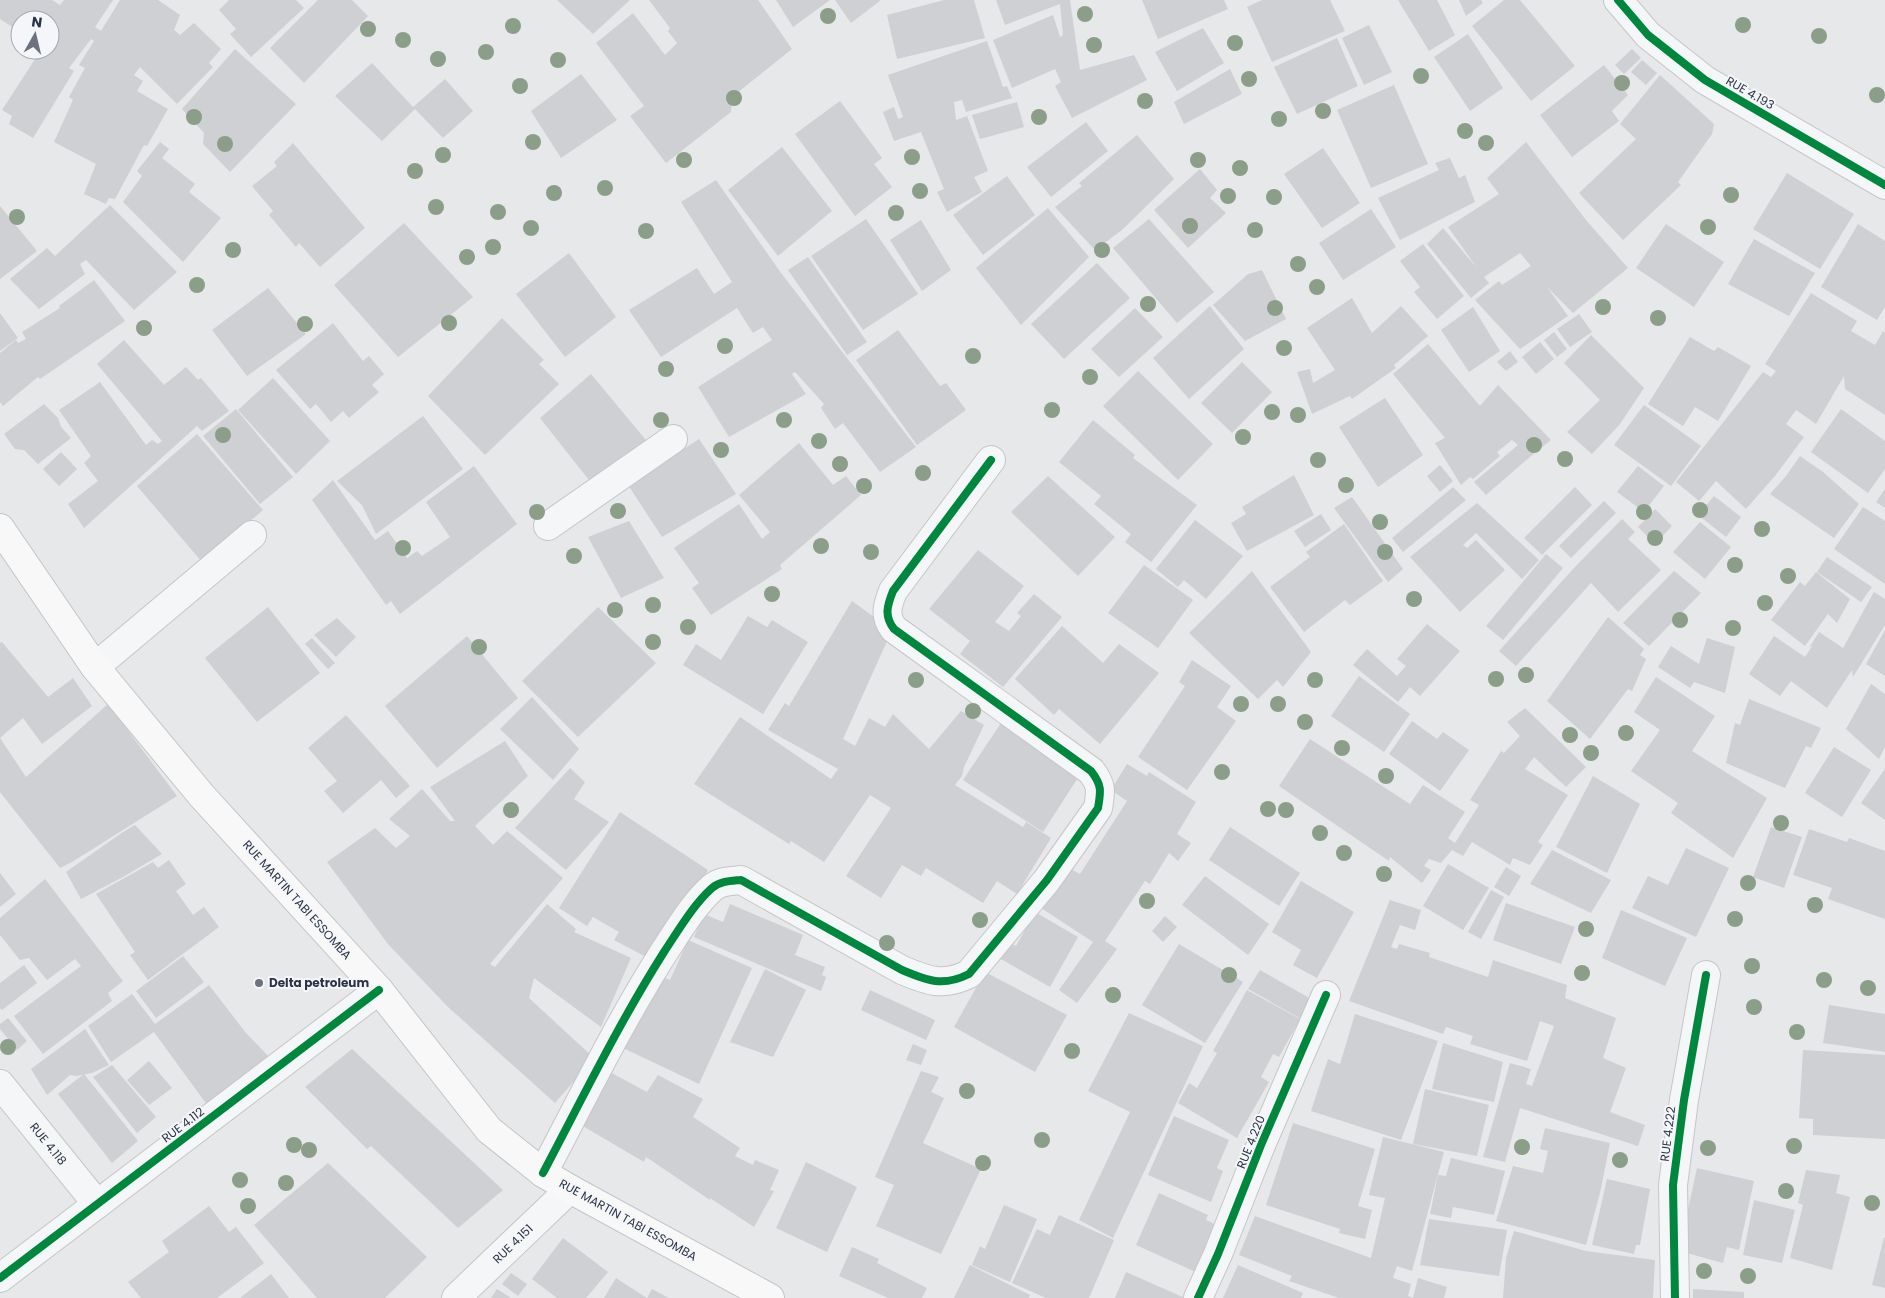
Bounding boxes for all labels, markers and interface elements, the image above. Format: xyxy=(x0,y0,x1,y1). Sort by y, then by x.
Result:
north arrow xyxy=(10,10,60,60)
text: N xyxy=(30,11,43,33)
street label: RUE 4.193 xyxy=(1723,72,1778,113)
street label: RUE MARTIN TABI ESSOMBA xyxy=(239,836,356,963)
place label: Delta petroleum xyxy=(269,974,369,991)
marker: Delta petroleum xyxy=(253,977,265,989)
street label: RUE 4.112 xyxy=(158,1103,208,1146)
street label: RUE 4.222 xyxy=(1656,1105,1679,1163)
street label: RUE 4.220 xyxy=(1232,1113,1269,1171)
street label: RUE 4.118 xyxy=(26,1119,71,1168)
street label: RUE MARTIN TABI ESSOMBA xyxy=(556,1175,700,1265)
street label: RUE 4.151 xyxy=(489,1220,537,1267)

